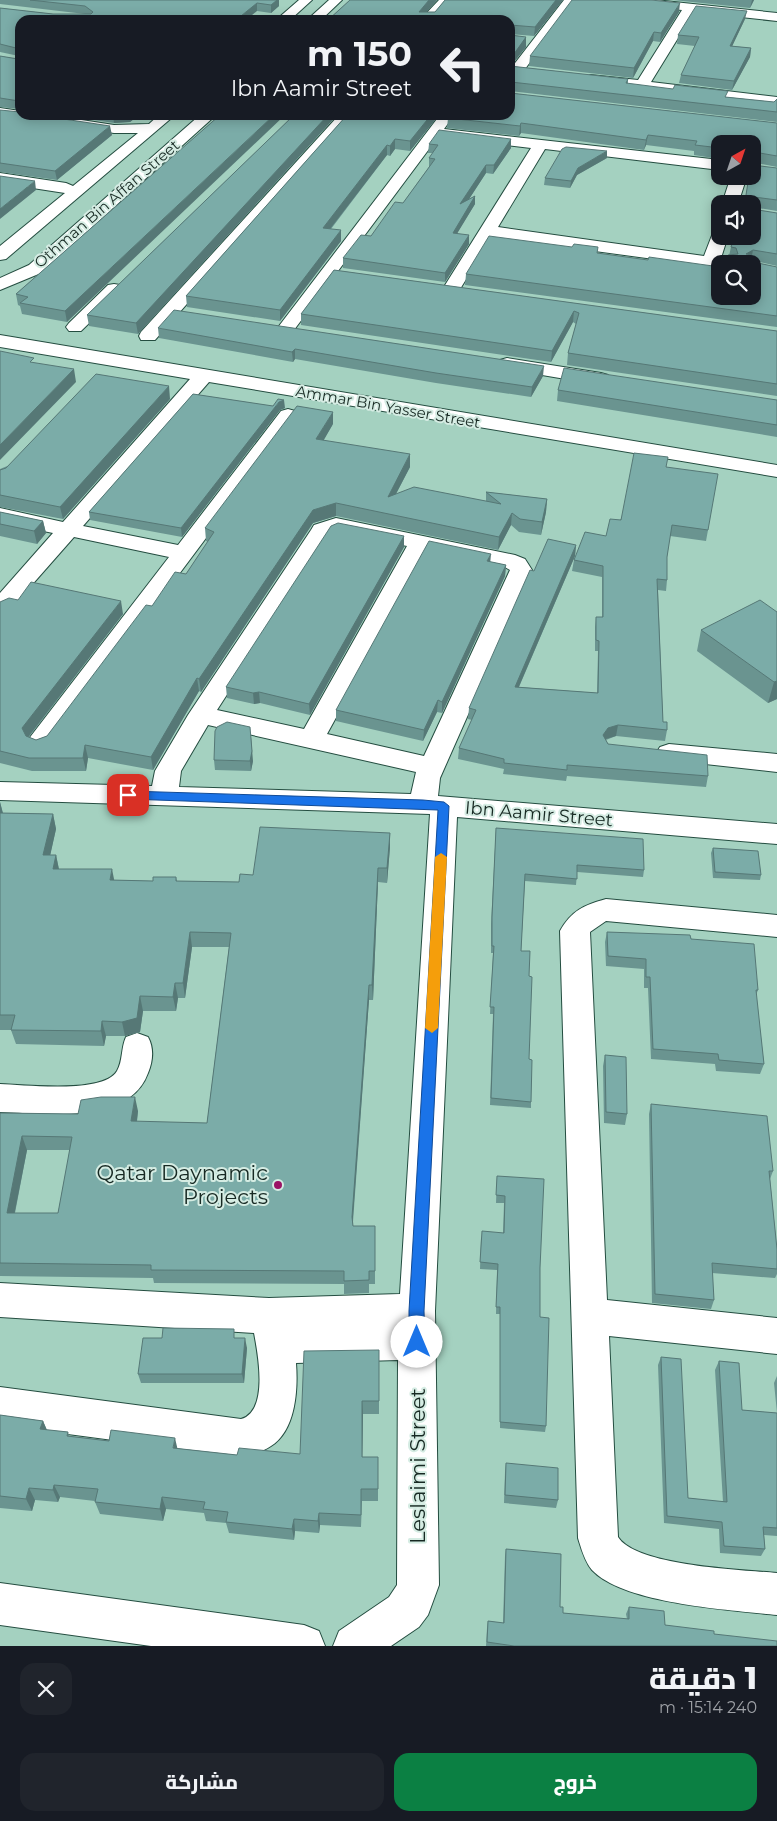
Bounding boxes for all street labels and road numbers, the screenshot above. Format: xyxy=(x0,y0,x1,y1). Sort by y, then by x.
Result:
street label: Othman Bin Affan Street xyxy=(30,135,183,272)
street label: Ammar Bin Yasser Street xyxy=(294,381,482,432)
street label: Ibn Aamir Street xyxy=(464,797,614,831)
street label: Leslaimi Street xyxy=(405,1388,430,1544)

